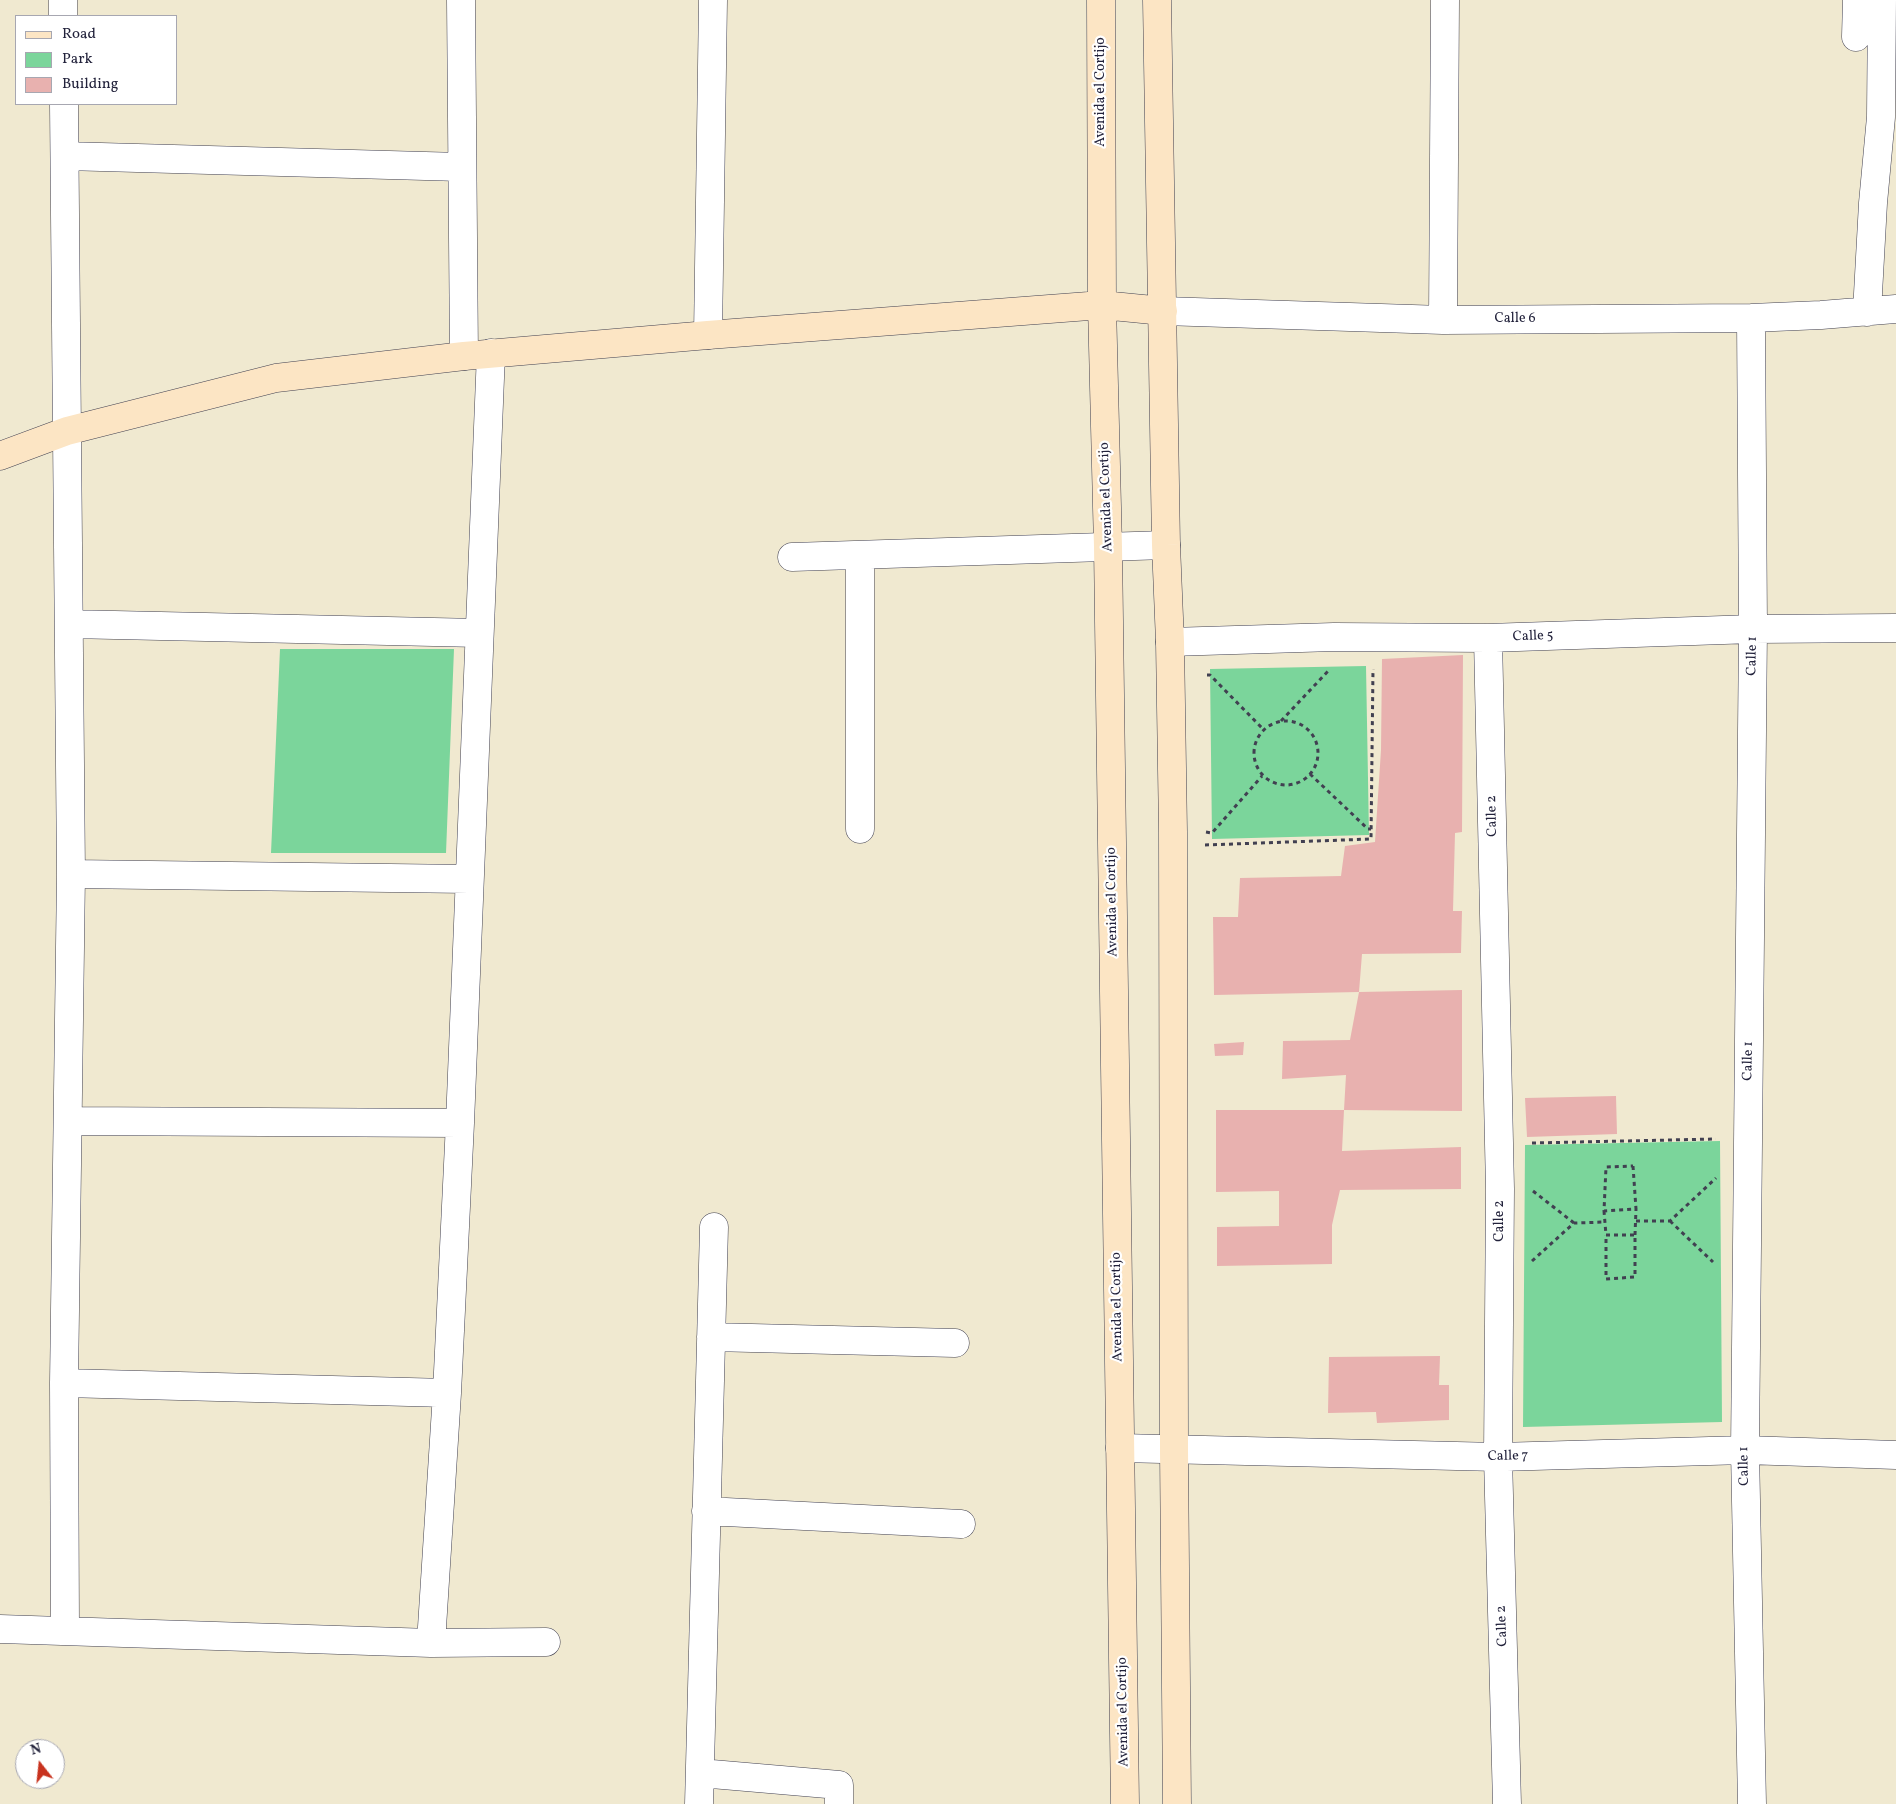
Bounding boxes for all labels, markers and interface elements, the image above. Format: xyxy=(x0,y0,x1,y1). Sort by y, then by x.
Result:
legend xyxy=(15,15,178,105)
text: Road xyxy=(62,24,96,45)
street label: Avenida el Cortijo xyxy=(1093,37,1109,147)
text: Park xyxy=(62,49,93,70)
text: Building xyxy=(62,74,118,95)
street label: Calle 6 xyxy=(1494,311,1536,327)
street label: Avenida el Cortijo xyxy=(1097,442,1117,552)
street label: Calle 5 xyxy=(1512,628,1554,646)
street label: Calle 1 xyxy=(1744,636,1762,676)
street label: Calle 2 xyxy=(1484,795,1502,837)
street label: Avenida el Cortijo xyxy=(1104,847,1122,957)
street label: Calle 1 xyxy=(1740,1041,1758,1081)
street label: Calle 2 xyxy=(1492,1200,1508,1242)
street label: Avenida el Cortijo xyxy=(1109,1252,1127,1362)
street label: Calle 1 xyxy=(1736,1446,1754,1486)
street label: Calle 7 xyxy=(1488,1448,1528,1466)
street label: Calle 2 xyxy=(1494,1605,1512,1647)
street label: Avenida el Cortijo xyxy=(1115,1657,1133,1767)
north arrow xyxy=(15,1739,65,1789)
text: N xyxy=(28,1740,44,1761)

